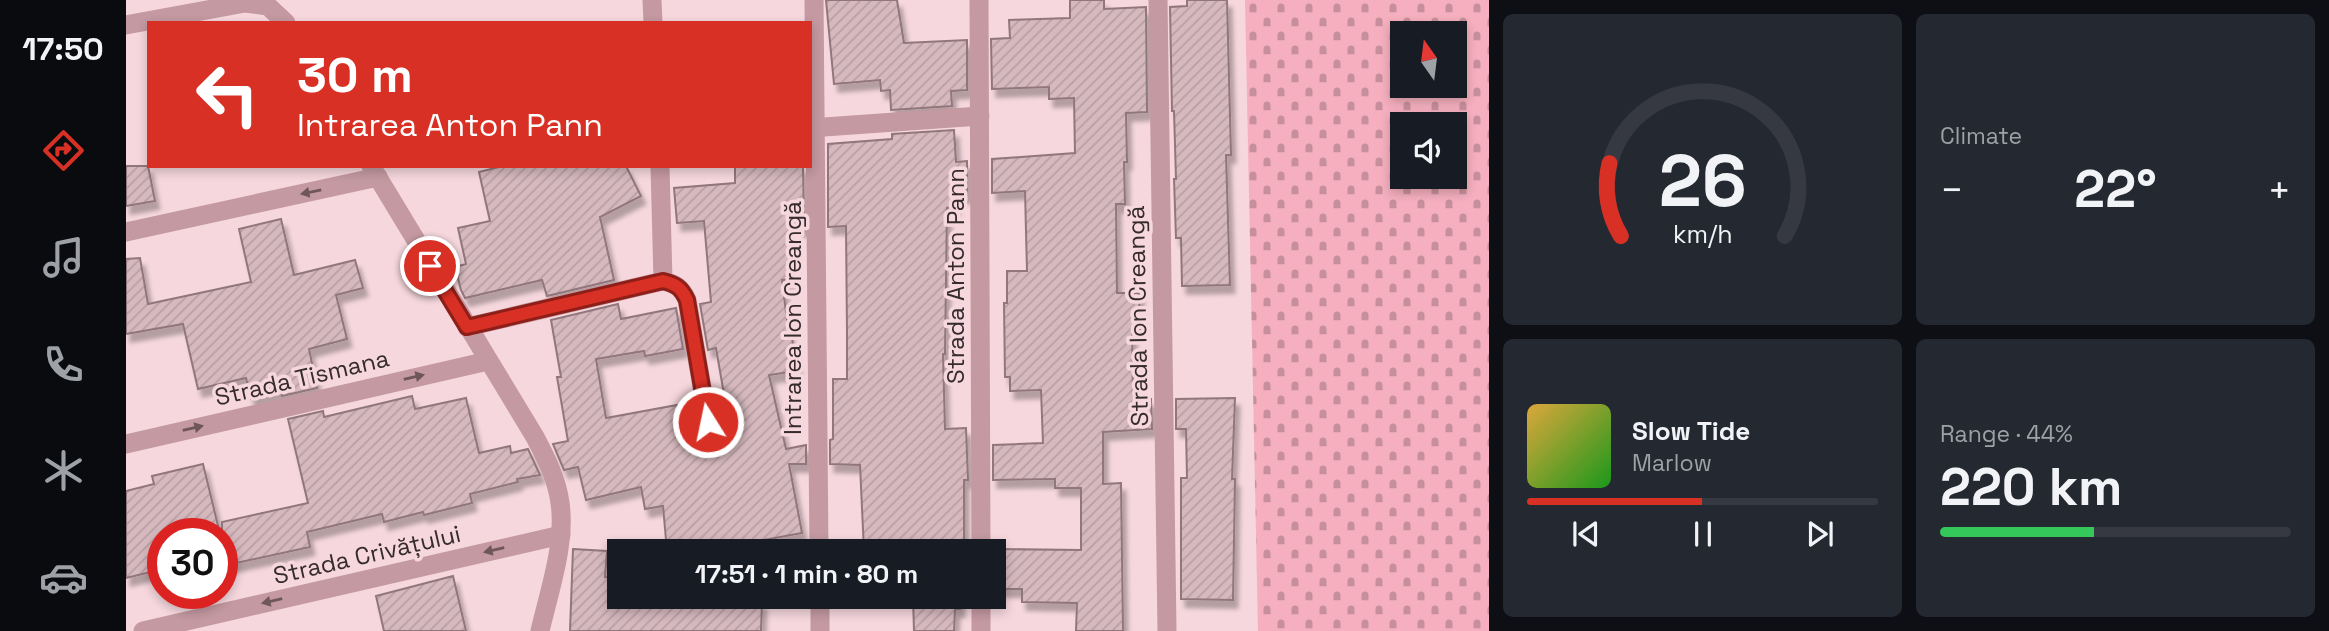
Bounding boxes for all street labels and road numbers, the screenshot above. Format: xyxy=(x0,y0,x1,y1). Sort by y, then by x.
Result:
street label: Strada Anton Pann xyxy=(940,168,971,384)
street label: Intrarea Ion Creangă xyxy=(777,201,808,435)
street label: Strada Ion Creangă xyxy=(1120,205,1155,427)
street label: Strada Tismana xyxy=(212,342,392,413)
street label: Strada Crivățului xyxy=(270,518,464,591)

